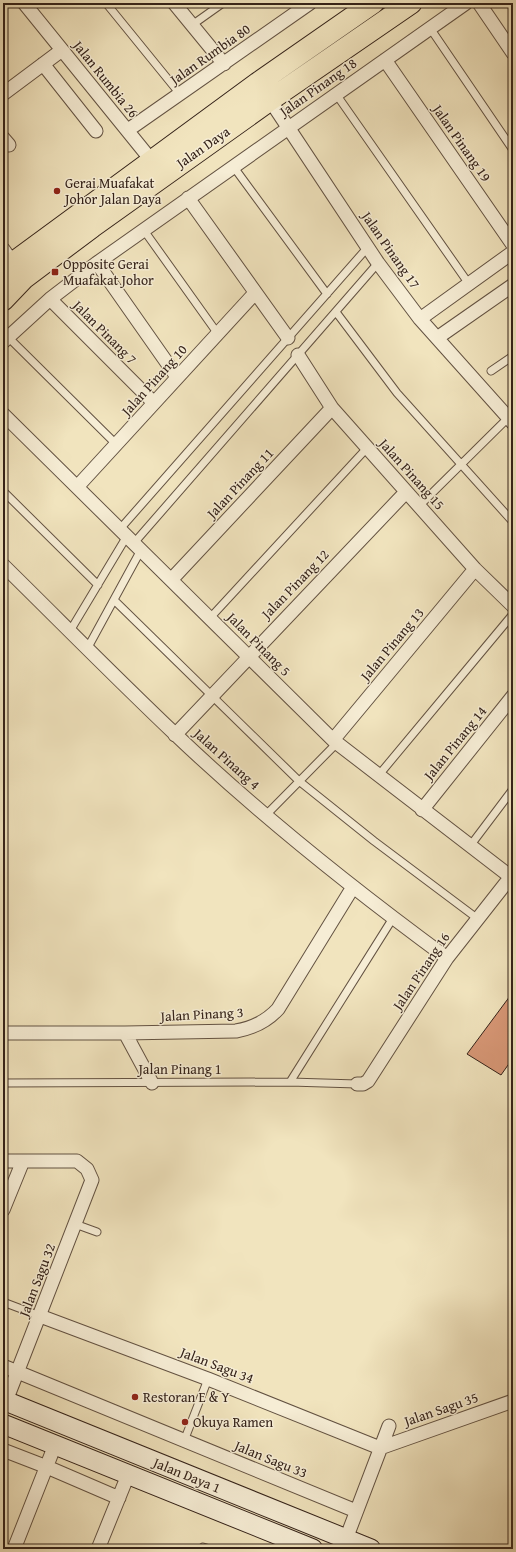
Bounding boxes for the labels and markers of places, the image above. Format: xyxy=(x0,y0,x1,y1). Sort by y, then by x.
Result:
place label: Gerai Muafakat Johor Jalan Daya xyxy=(63,173,162,209)
marker: Gerai Muafakat Johor Jalan Daya xyxy=(52,186,62,196)
place label: Opposite Gerai Muafakat Johor xyxy=(63,254,154,290)
marker: Opposite Gerai Muafakat Johor xyxy=(50,267,60,277)
place label: Restoran E & Y xyxy=(143,1387,230,1407)
marker: Restoran E & Y xyxy=(130,1392,140,1402)
place label: Okuya Ramen xyxy=(193,1412,273,1432)
marker: Okuya Ramen xyxy=(180,1417,190,1427)

